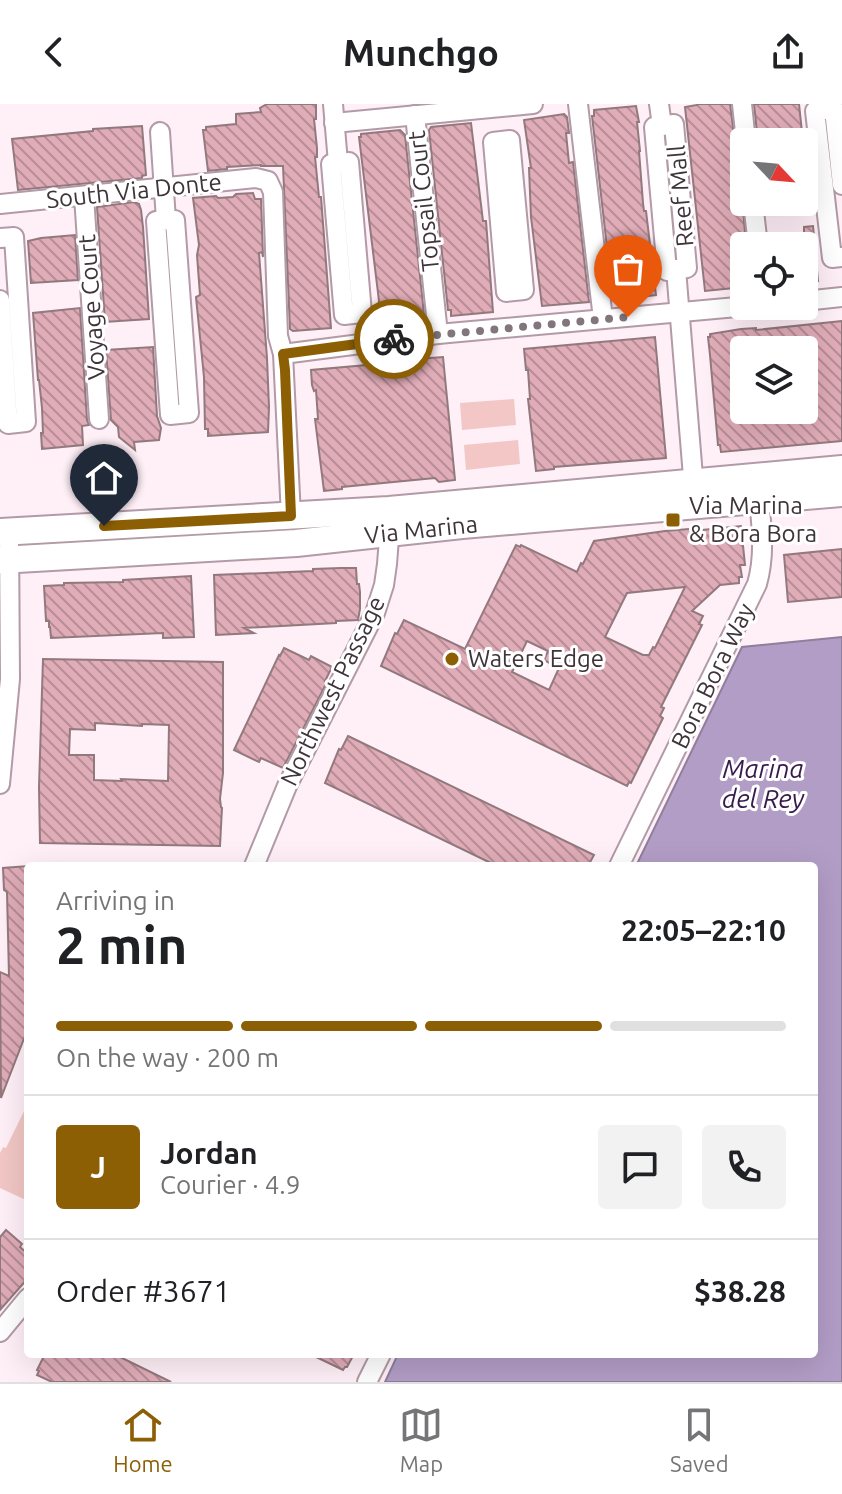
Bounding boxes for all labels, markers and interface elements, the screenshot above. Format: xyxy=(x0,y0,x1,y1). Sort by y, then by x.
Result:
icon: back xyxy=(32,30,76,74)
icon: share xyxy=(766,30,810,74)
text: Munchgo xyxy=(343,32,499,73)
north arrow xyxy=(730,128,818,216)
map controls xyxy=(730,128,818,424)
street label: Topsail Court xyxy=(403,129,444,273)
street label: Reef Mall xyxy=(663,144,698,248)
street label: South Via Donte xyxy=(45,168,223,213)
button: locate xyxy=(730,232,818,320)
street label: Voyage Court xyxy=(73,233,110,381)
pin xyxy=(594,235,662,317)
icon: bag xyxy=(606,247,650,291)
courier xyxy=(354,299,434,379)
icon: bike xyxy=(372,317,416,361)
button: layers xyxy=(730,336,818,424)
pin xyxy=(70,444,138,526)
icon: home xyxy=(82,456,126,500)
place label: Via Marina & Bora Bora xyxy=(689,492,817,547)
street label: Via Marina xyxy=(363,510,479,549)
marker: Via Marina & Bora Bora xyxy=(664,511,682,529)
street label: Northwest Passage xyxy=(275,592,390,790)
street label: Bora Bora Way xyxy=(666,598,759,753)
place label: Waters Edge xyxy=(468,645,604,672)
marker: Waters Edge xyxy=(443,650,461,668)
water label: Marina del Rey xyxy=(722,754,805,813)
text: Arriving in xyxy=(56,886,175,915)
text: 22:05–22:10 xyxy=(621,913,786,947)
text: 2 min xyxy=(56,916,187,974)
text: On the way · 200 m xyxy=(56,1043,279,1072)
button: chat xyxy=(598,1125,682,1209)
button: phone xyxy=(702,1125,786,1209)
text: Jordan xyxy=(160,1136,258,1170)
text: J xyxy=(90,1150,106,1184)
text: Courier · 4.9 xyxy=(160,1170,300,1199)
text: Order #3671 xyxy=(56,1274,230,1308)
text: $38.28 xyxy=(694,1274,786,1308)
tab: Home xyxy=(113,1403,173,1476)
tab: Map xyxy=(399,1403,443,1476)
tab: Saved xyxy=(670,1403,729,1476)

